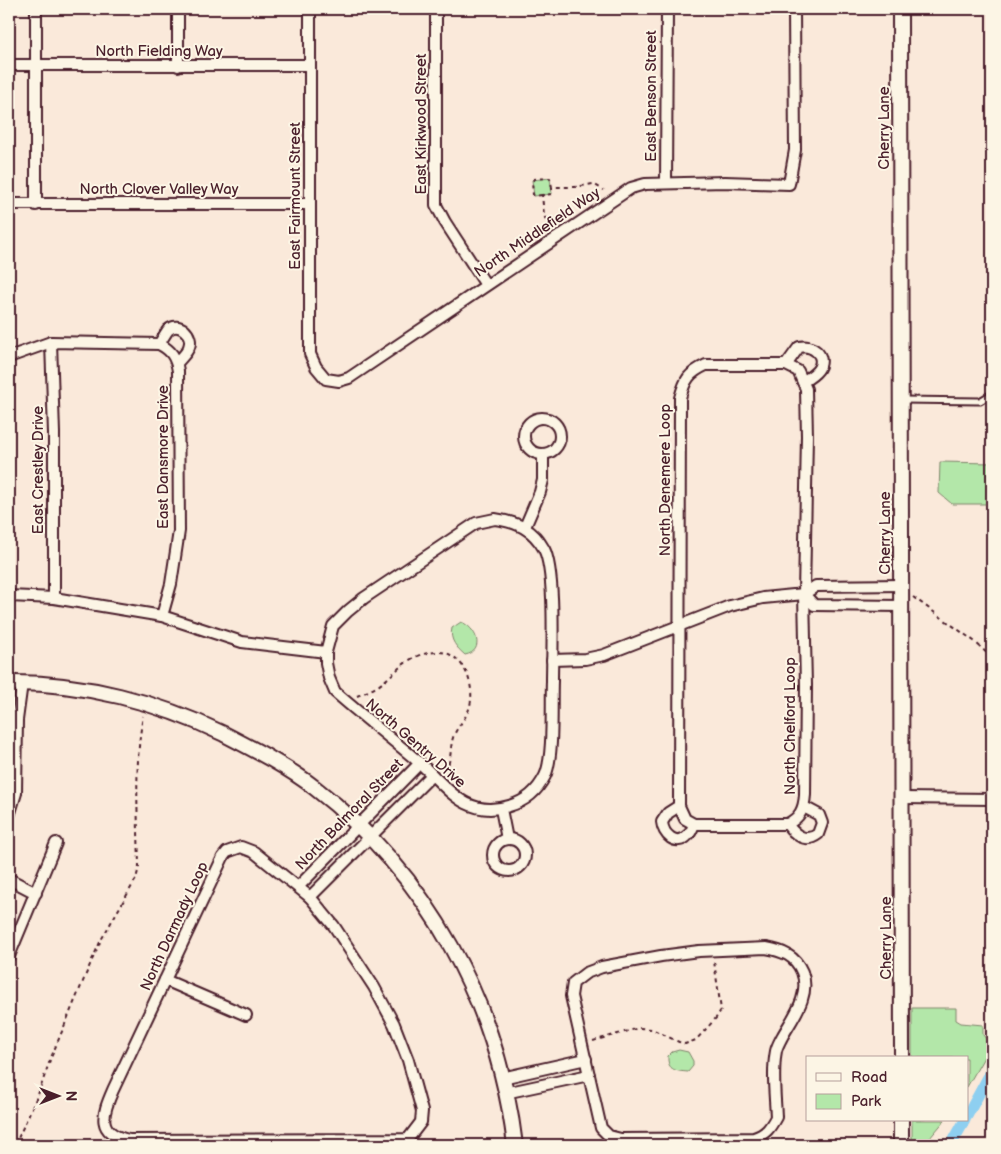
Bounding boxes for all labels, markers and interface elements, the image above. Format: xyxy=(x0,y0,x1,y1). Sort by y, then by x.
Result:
street label: East Benson Street xyxy=(642,30,661,162)
street label: North Fielding Way xyxy=(95,42,223,61)
street label: East Kirkwood Street xyxy=(412,53,431,194)
street label: Cherry Lane xyxy=(875,86,894,170)
street label: East Fairmount Street xyxy=(286,122,305,270)
street label: North Clover Valley Way xyxy=(80,180,239,199)
street label: North Middlefield Way xyxy=(471,183,604,282)
street label: East Dansmore Drive xyxy=(154,385,173,529)
street label: North Denemere Loop xyxy=(656,403,675,556)
street label: East Crestley Drive xyxy=(29,406,48,534)
street label: Cherry Lane xyxy=(876,491,895,575)
street label: North Chelford Loop xyxy=(781,657,800,795)
street label: North Gentry Drive xyxy=(362,695,470,792)
street label: North Balmoral Street xyxy=(291,755,408,874)
street label: North Darmady Loop xyxy=(136,858,213,994)
street label: Cherry Lane xyxy=(877,896,896,980)
legend xyxy=(806,1056,968,1122)
text: Road xyxy=(851,1068,887,1087)
north arrow xyxy=(32,1072,82,1122)
text: N xyxy=(62,1091,79,1101)
text: Park xyxy=(851,1092,882,1111)

